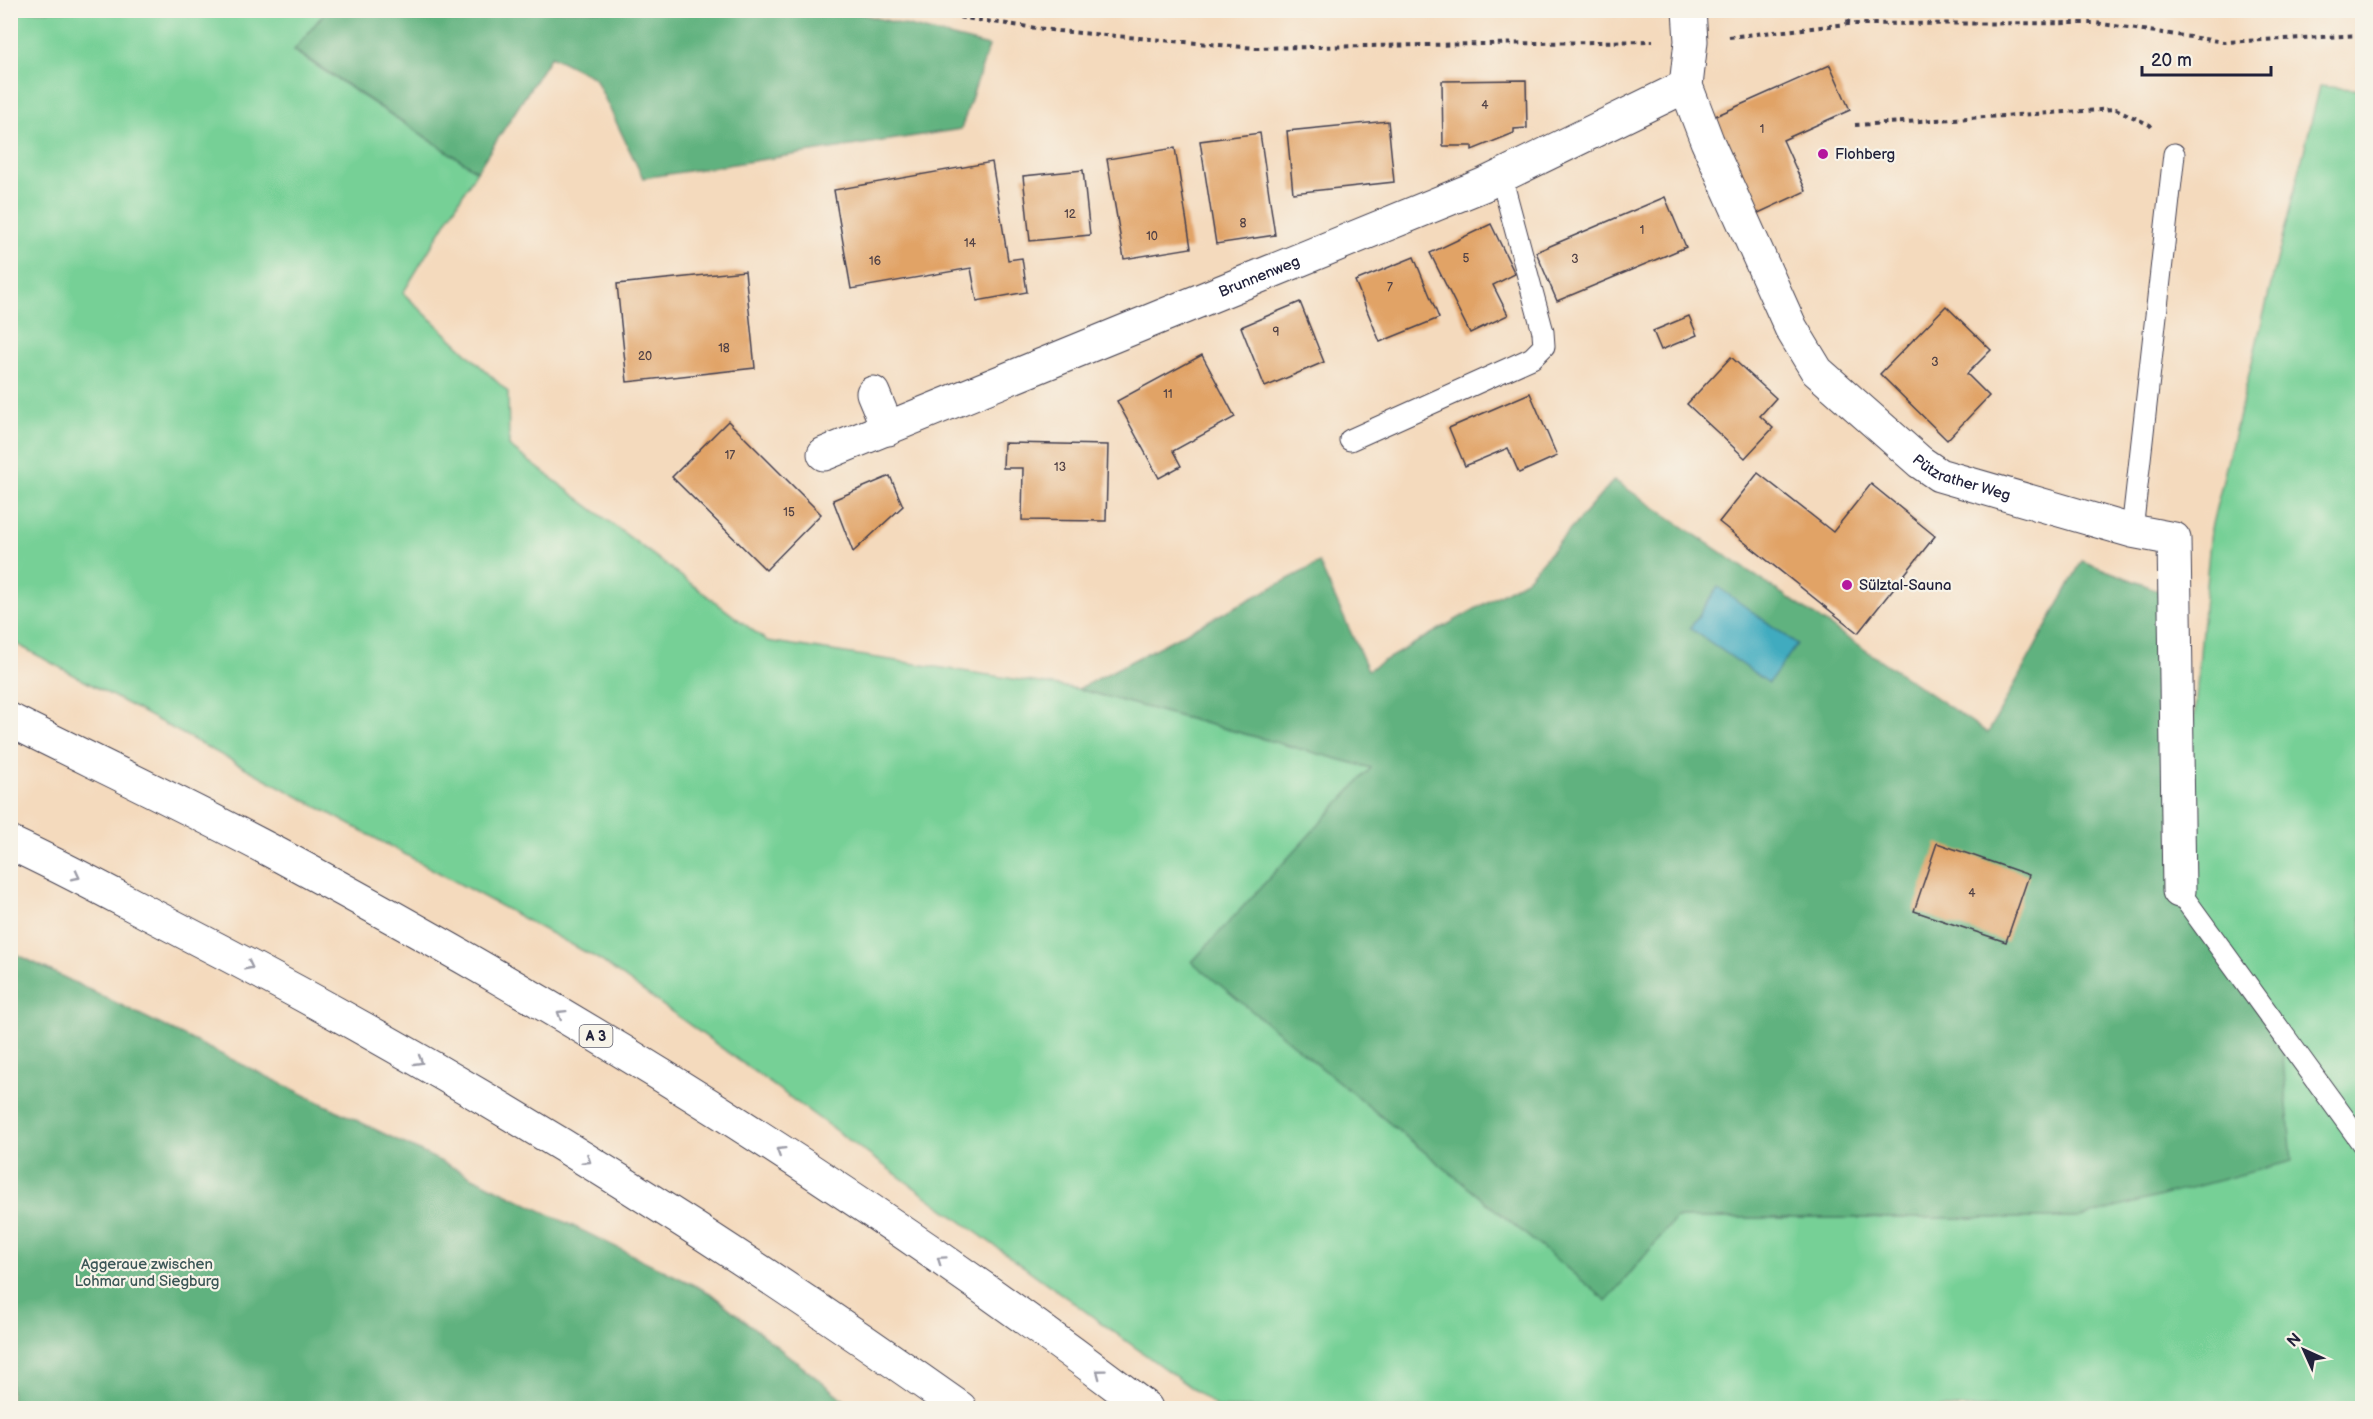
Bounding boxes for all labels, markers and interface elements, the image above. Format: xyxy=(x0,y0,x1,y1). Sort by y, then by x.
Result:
scale bar xyxy=(2142,39,2271,77)
text: 20 m xyxy=(2151,50,2192,71)
house number: 4 xyxy=(1481,98,1489,113)
house number: 1 xyxy=(1760,122,1764,137)
place label: Flohberg xyxy=(1835,145,1895,164)
marker: Flohberg xyxy=(1816,147,1830,161)
house number: 12 xyxy=(1064,207,1076,222)
house number: 8 xyxy=(1240,216,1247,231)
house number: 1 xyxy=(1640,223,1644,238)
house number: 10 xyxy=(1146,229,1158,244)
house number: 14 xyxy=(964,236,977,251)
street label: Brunnenweg xyxy=(1216,251,1302,301)
house number: 5 xyxy=(1463,251,1470,266)
house number: 3 xyxy=(1571,252,1579,267)
house number: 16 xyxy=(869,254,881,269)
house number: 7 xyxy=(1387,280,1393,295)
house number: 9 xyxy=(1273,325,1280,340)
house number: 18 xyxy=(718,341,730,356)
house number: 20 xyxy=(638,349,652,364)
house number: 3 xyxy=(1931,355,1939,370)
house number: 11 xyxy=(1163,387,1173,402)
house number: 17 xyxy=(725,448,735,463)
street label: Pützrather Weg xyxy=(1908,450,2013,505)
house number: 13 xyxy=(1054,460,1066,475)
house number: 15 xyxy=(783,505,795,520)
place label: Sülztal-Sauna xyxy=(1859,576,1951,595)
marker: Sülztal-Sauna xyxy=(1840,578,1854,592)
one-way arrow xyxy=(70,869,80,880)
house number: 4 xyxy=(1968,886,1976,901)
one-way arrow xyxy=(243,958,254,970)
one-way arrow xyxy=(557,1009,567,1021)
road number: A 3 xyxy=(580,1025,612,1047)
one-way arrow xyxy=(413,1054,424,1065)
one-way arrow xyxy=(775,1147,786,1158)
one-way arrow xyxy=(581,1153,592,1164)
park label: Aggeraue zwischen Lohmar und Siegburg xyxy=(74,1255,220,1291)
one-way arrow xyxy=(936,1256,947,1267)
north arrow xyxy=(2274,1320,2334,1380)
text: N xyxy=(2283,1329,2305,1351)
one-way arrow xyxy=(1095,1369,1106,1380)

